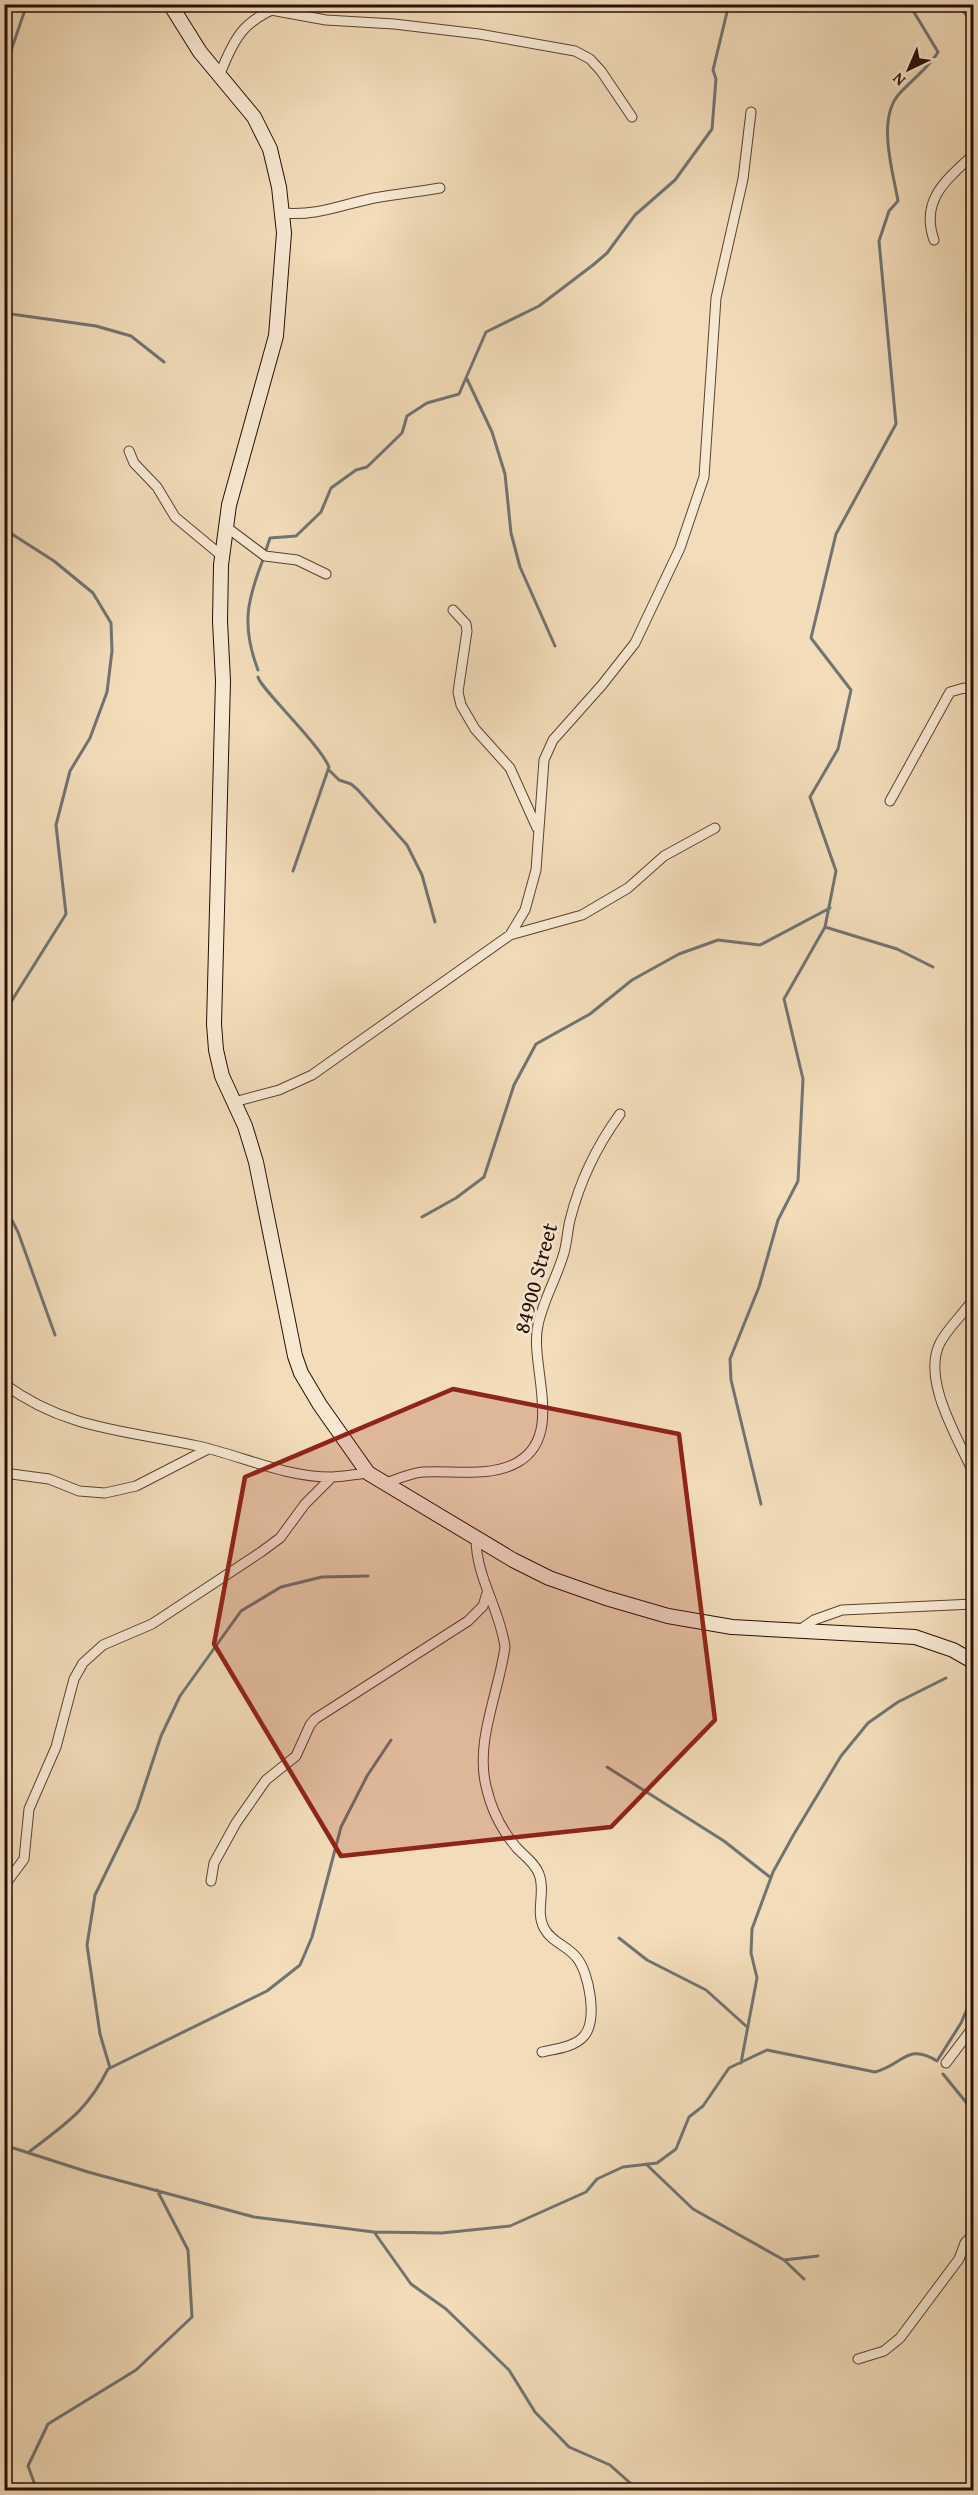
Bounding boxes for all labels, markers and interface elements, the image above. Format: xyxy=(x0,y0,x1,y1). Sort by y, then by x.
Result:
north arrow xyxy=(879,39,939,99)
text: N xyxy=(886,67,911,92)
street label: 84900 Street xyxy=(505,1219,565,1337)

